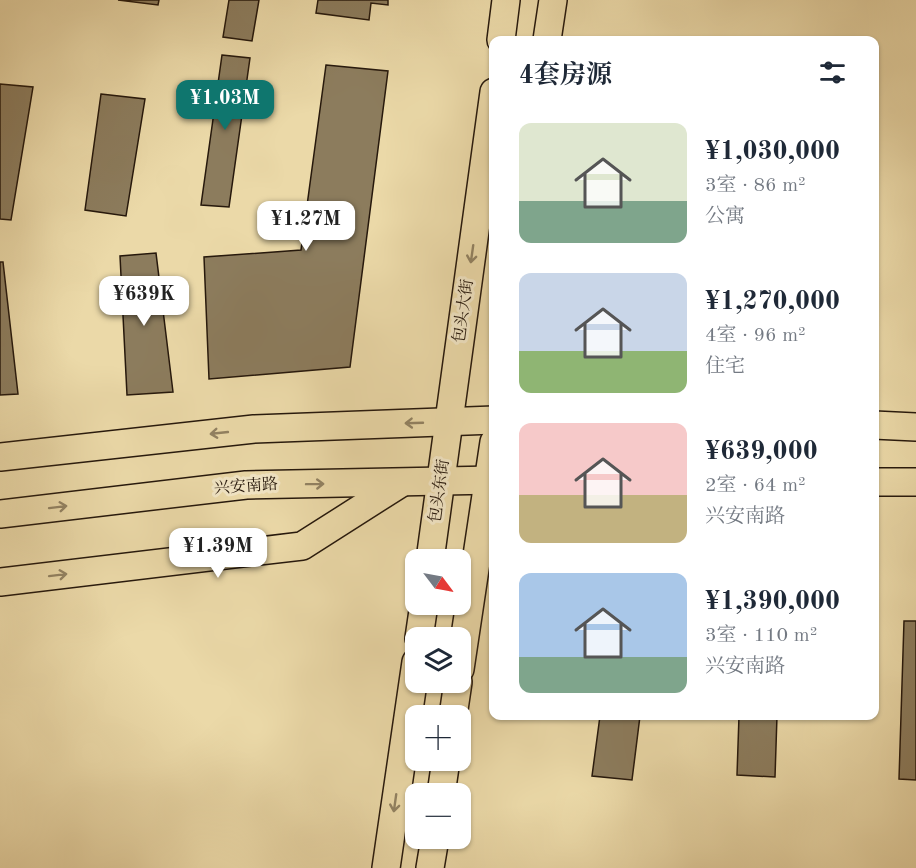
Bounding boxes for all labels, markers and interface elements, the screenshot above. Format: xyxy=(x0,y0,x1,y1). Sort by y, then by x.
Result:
icon: filters xyxy=(816,56,849,89)
text: 4套房源 xyxy=(519,63,612,89)
pin: ¥1.03M xyxy=(176,80,274,131)
text: ¥1.03M xyxy=(190,89,260,109)
text: ¥1,030,000 xyxy=(705,139,840,165)
icon: home xyxy=(567,147,639,219)
text: 3室 · 86 m² xyxy=(705,176,806,196)
pin: ¥1.27M xyxy=(257,201,355,252)
text: 公寓 xyxy=(705,207,745,227)
text: ¥1.27M xyxy=(271,210,341,230)
one-way arrow xyxy=(466,244,477,264)
pin: ¥639K xyxy=(102,276,186,327)
street label: 包头大街 xyxy=(450,278,476,344)
text: ¥639K xyxy=(113,285,175,305)
text: ¥1,270,000 xyxy=(705,289,840,315)
icon: home xyxy=(567,297,639,369)
text: 4室 · 96 m² xyxy=(705,326,806,346)
text: 住宅 xyxy=(705,357,745,377)
one-way arrow xyxy=(405,418,425,429)
one-way arrow xyxy=(210,428,230,439)
text: ¥639,000 xyxy=(705,439,818,465)
icon: home xyxy=(567,447,639,519)
street label: 包头东街 xyxy=(426,458,452,524)
street label: 兴安南路 xyxy=(213,475,278,497)
text: 2室 · 64 m² xyxy=(705,476,806,496)
one-way arrow xyxy=(304,478,324,490)
one-way arrow xyxy=(48,502,68,513)
text: 兴安南路 xyxy=(705,507,785,527)
pin: ¥1.39M xyxy=(169,528,267,579)
text: ¥1.39M xyxy=(183,537,253,557)
north arrow xyxy=(405,549,471,615)
map controls xyxy=(405,549,471,849)
one-way arrow xyxy=(48,569,68,580)
text: ¥1,390,000 xyxy=(705,589,840,615)
icon: home xyxy=(567,597,639,669)
text: 3室 · 110 m² xyxy=(705,626,817,646)
button: layers xyxy=(405,627,471,693)
text: 兴安南路 xyxy=(705,657,785,677)
button: + xyxy=(405,705,471,771)
button: − xyxy=(405,783,471,849)
one-way arrow xyxy=(390,793,401,813)

